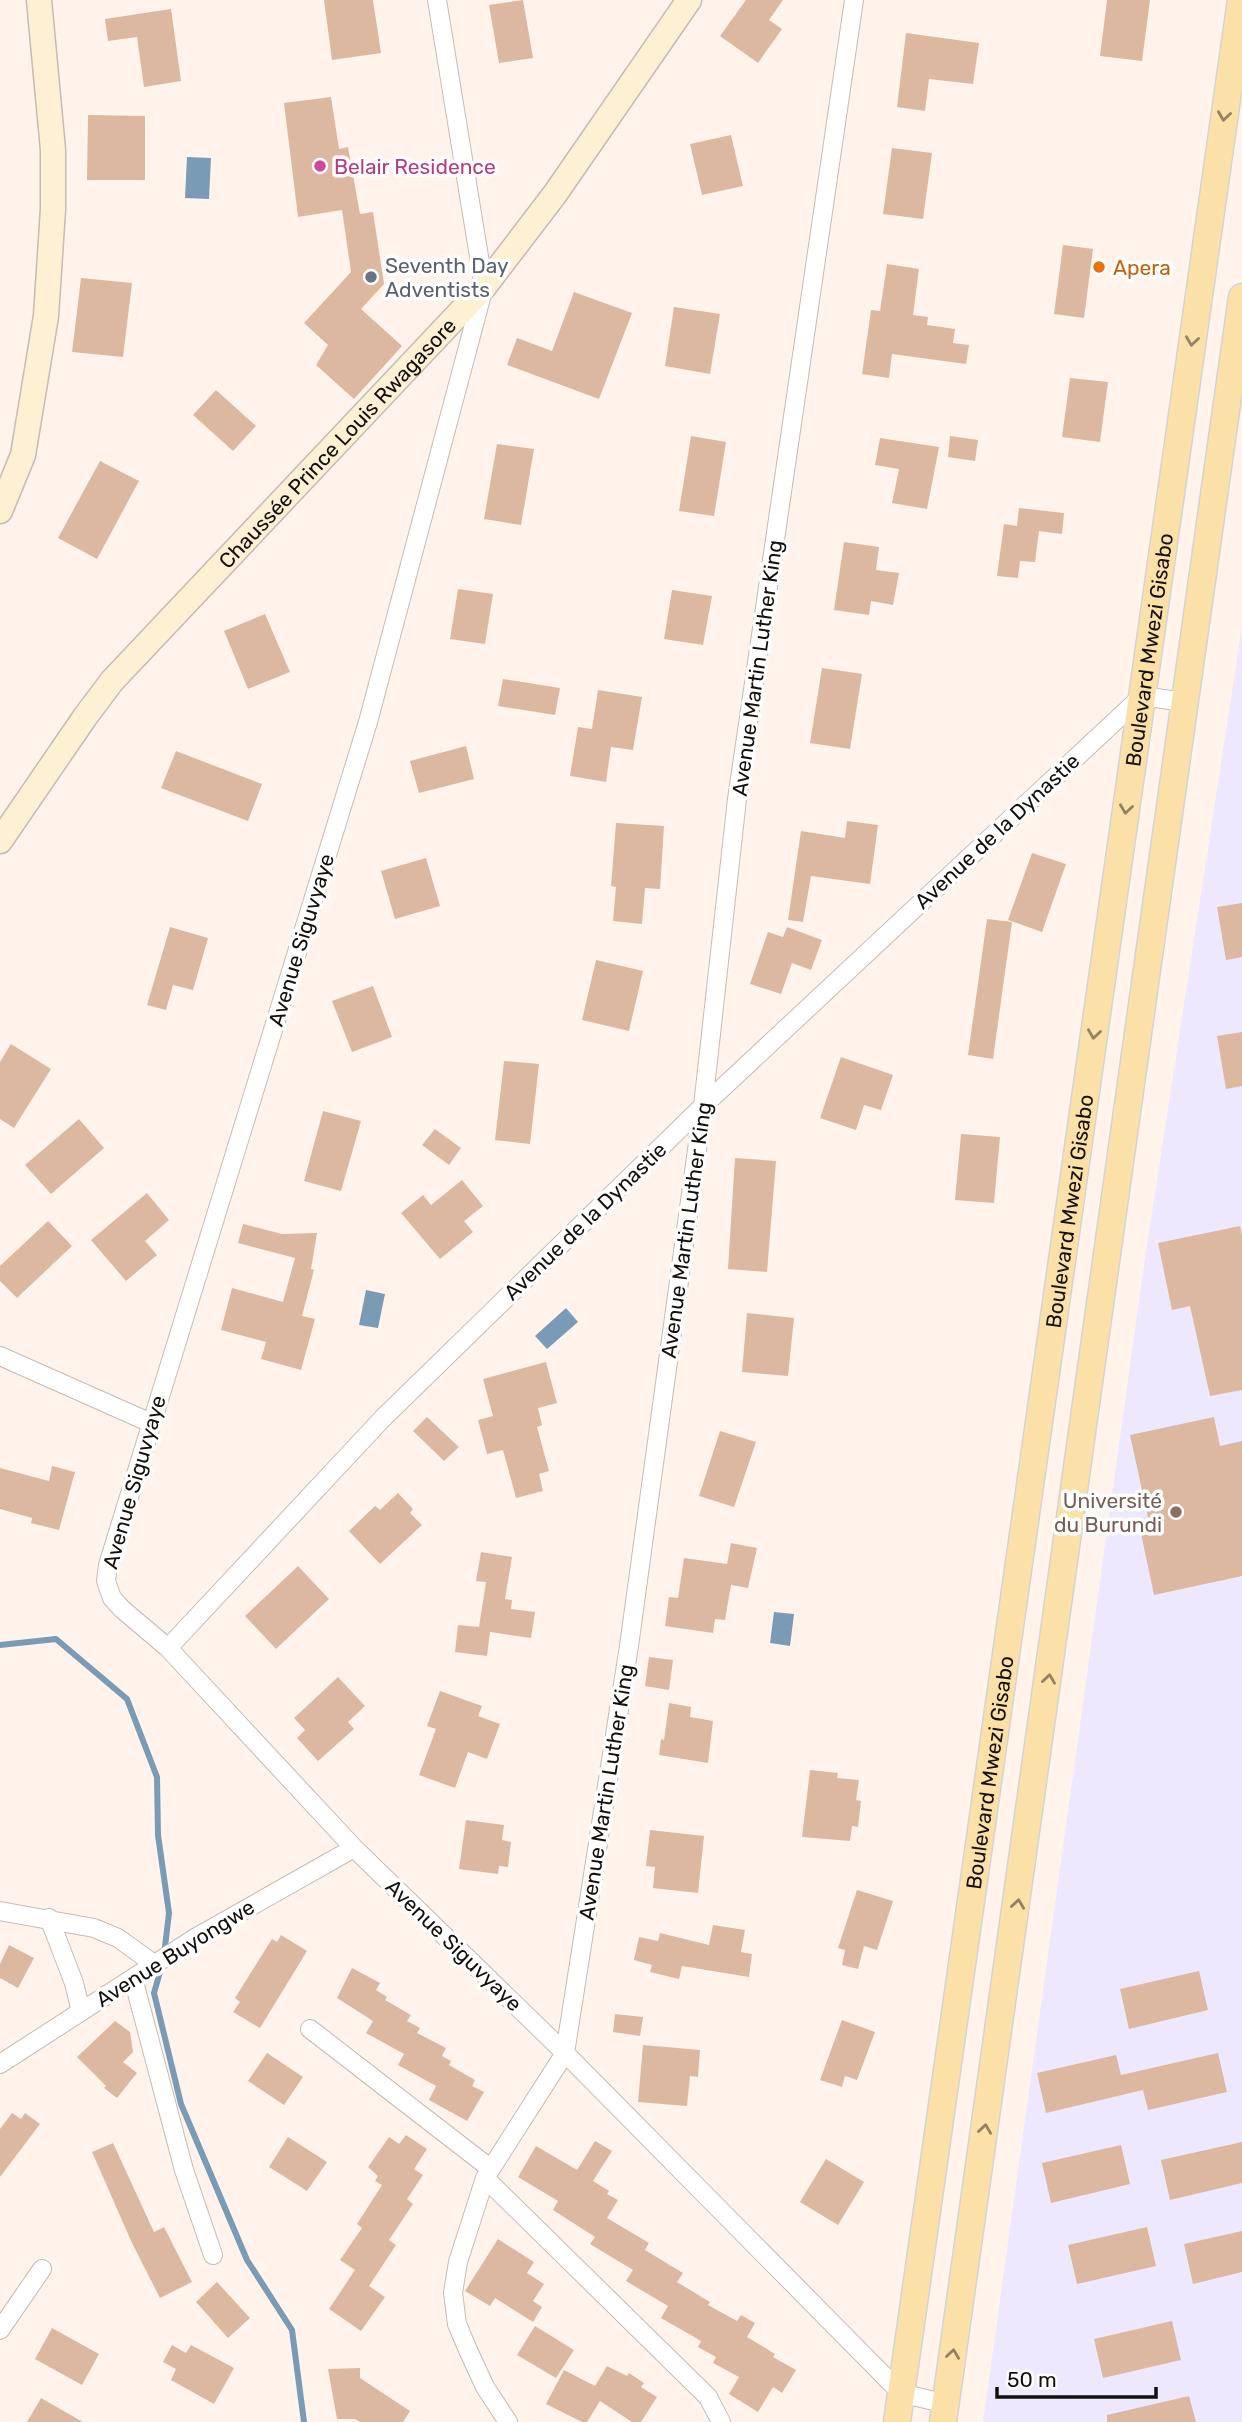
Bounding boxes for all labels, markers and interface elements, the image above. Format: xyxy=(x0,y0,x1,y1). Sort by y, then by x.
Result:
one-way arrow xyxy=(1216,110,1231,122)
place label: Belair Residence xyxy=(334,154,496,179)
marker: Belair Residence xyxy=(312,158,328,174)
place label: Seventh Day Adventists xyxy=(385,253,509,302)
place label: Apera xyxy=(1113,255,1171,280)
marker: Apera xyxy=(1091,259,1107,275)
marker: Seventh Day Adventists xyxy=(363,269,379,285)
street label: Chaussée Prince Louis Rwagasore xyxy=(213,313,461,573)
one-way arrow xyxy=(1185,335,1200,347)
street label: Boulevard Mwezi Gisabo xyxy=(1120,531,1178,768)
street label: Avenue Martin Luther King xyxy=(727,538,787,798)
street label: Avenue de la Dynastie xyxy=(909,748,1085,914)
one-way arrow xyxy=(1119,803,1134,815)
street label: Avenue Siguvyaye xyxy=(263,851,339,1029)
one-way arrow xyxy=(1087,1029,1102,1040)
street label: Boulevard Mwezi Gisabo xyxy=(1040,1093,1098,1330)
street label: Avenue Martin Luther King xyxy=(656,1100,716,1360)
street label: Avenue de la Dynastie xyxy=(499,1137,671,1305)
street label: Avenue Siguvyaye xyxy=(97,1392,171,1572)
place label: Université du Burundi xyxy=(1054,1488,1162,1537)
marker: Université du Burundi xyxy=(1168,1504,1184,1520)
street label: Boulevard Mwezi Gisabo xyxy=(960,1654,1018,1891)
street label: Avenue Martin Luther King xyxy=(573,1662,639,1922)
one-way arrow xyxy=(1042,1673,1057,1685)
street label: Avenue Siguvyaye xyxy=(381,1874,527,2016)
street label: Avenue Buyongwe xyxy=(91,1894,259,2012)
one-way arrow xyxy=(1010,1898,1025,1910)
one-way arrow xyxy=(978,2123,993,2135)
one-way arrow xyxy=(945,2349,960,2360)
scale bar xyxy=(997,2356,1156,2400)
text: 50 m xyxy=(1007,2367,1057,2392)

